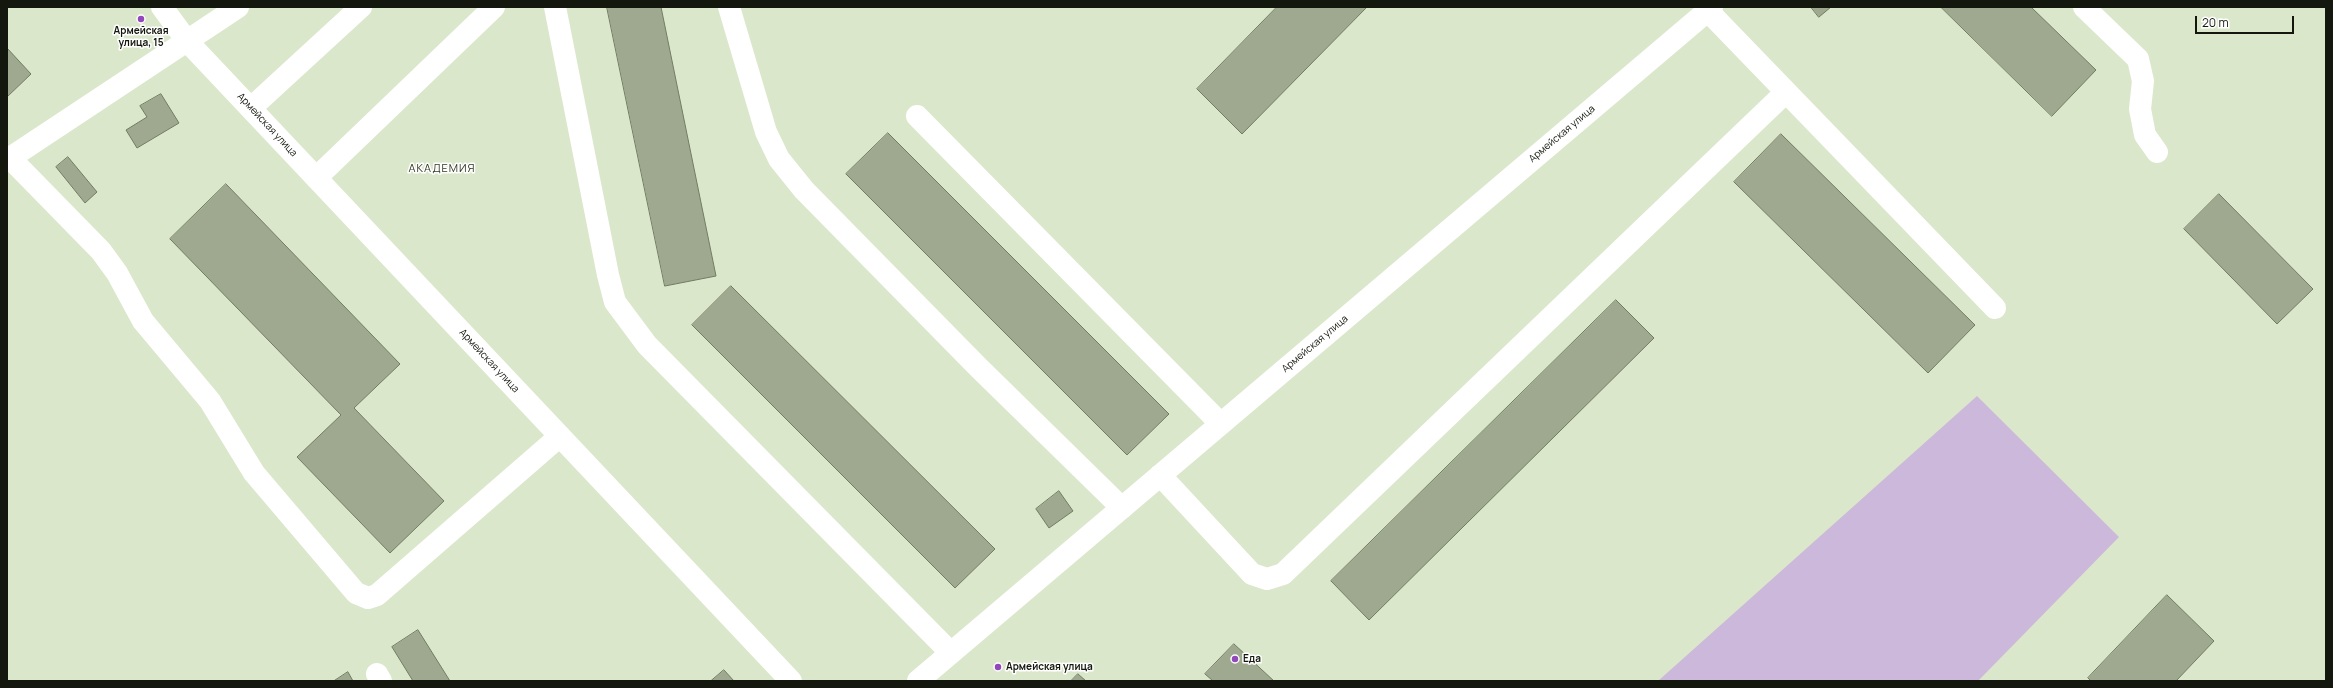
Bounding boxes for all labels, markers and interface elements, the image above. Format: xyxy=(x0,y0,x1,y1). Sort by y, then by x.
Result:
scale bar xyxy=(2197,8,2296,34)
marker: Армейская улица, 15 xyxy=(136,14,146,24)
text: 20 m xyxy=(2202,14,2229,31)
place label: Армейская улица, 15 xyxy=(114,25,168,48)
street label: Армейская улица xyxy=(234,91,300,159)
street label: Армейская улица xyxy=(1527,103,1597,165)
district label: АКАДЕМИЯ xyxy=(409,162,475,176)
street label: Армейская улица xyxy=(1280,313,1350,375)
street label: Армейская улица xyxy=(456,327,522,395)
place label: Еда xyxy=(1243,653,1261,665)
marker: Еда xyxy=(1230,654,1240,664)
place label: Армейская улица xyxy=(1006,661,1093,673)
marker: Армейская улица xyxy=(993,662,1003,672)

